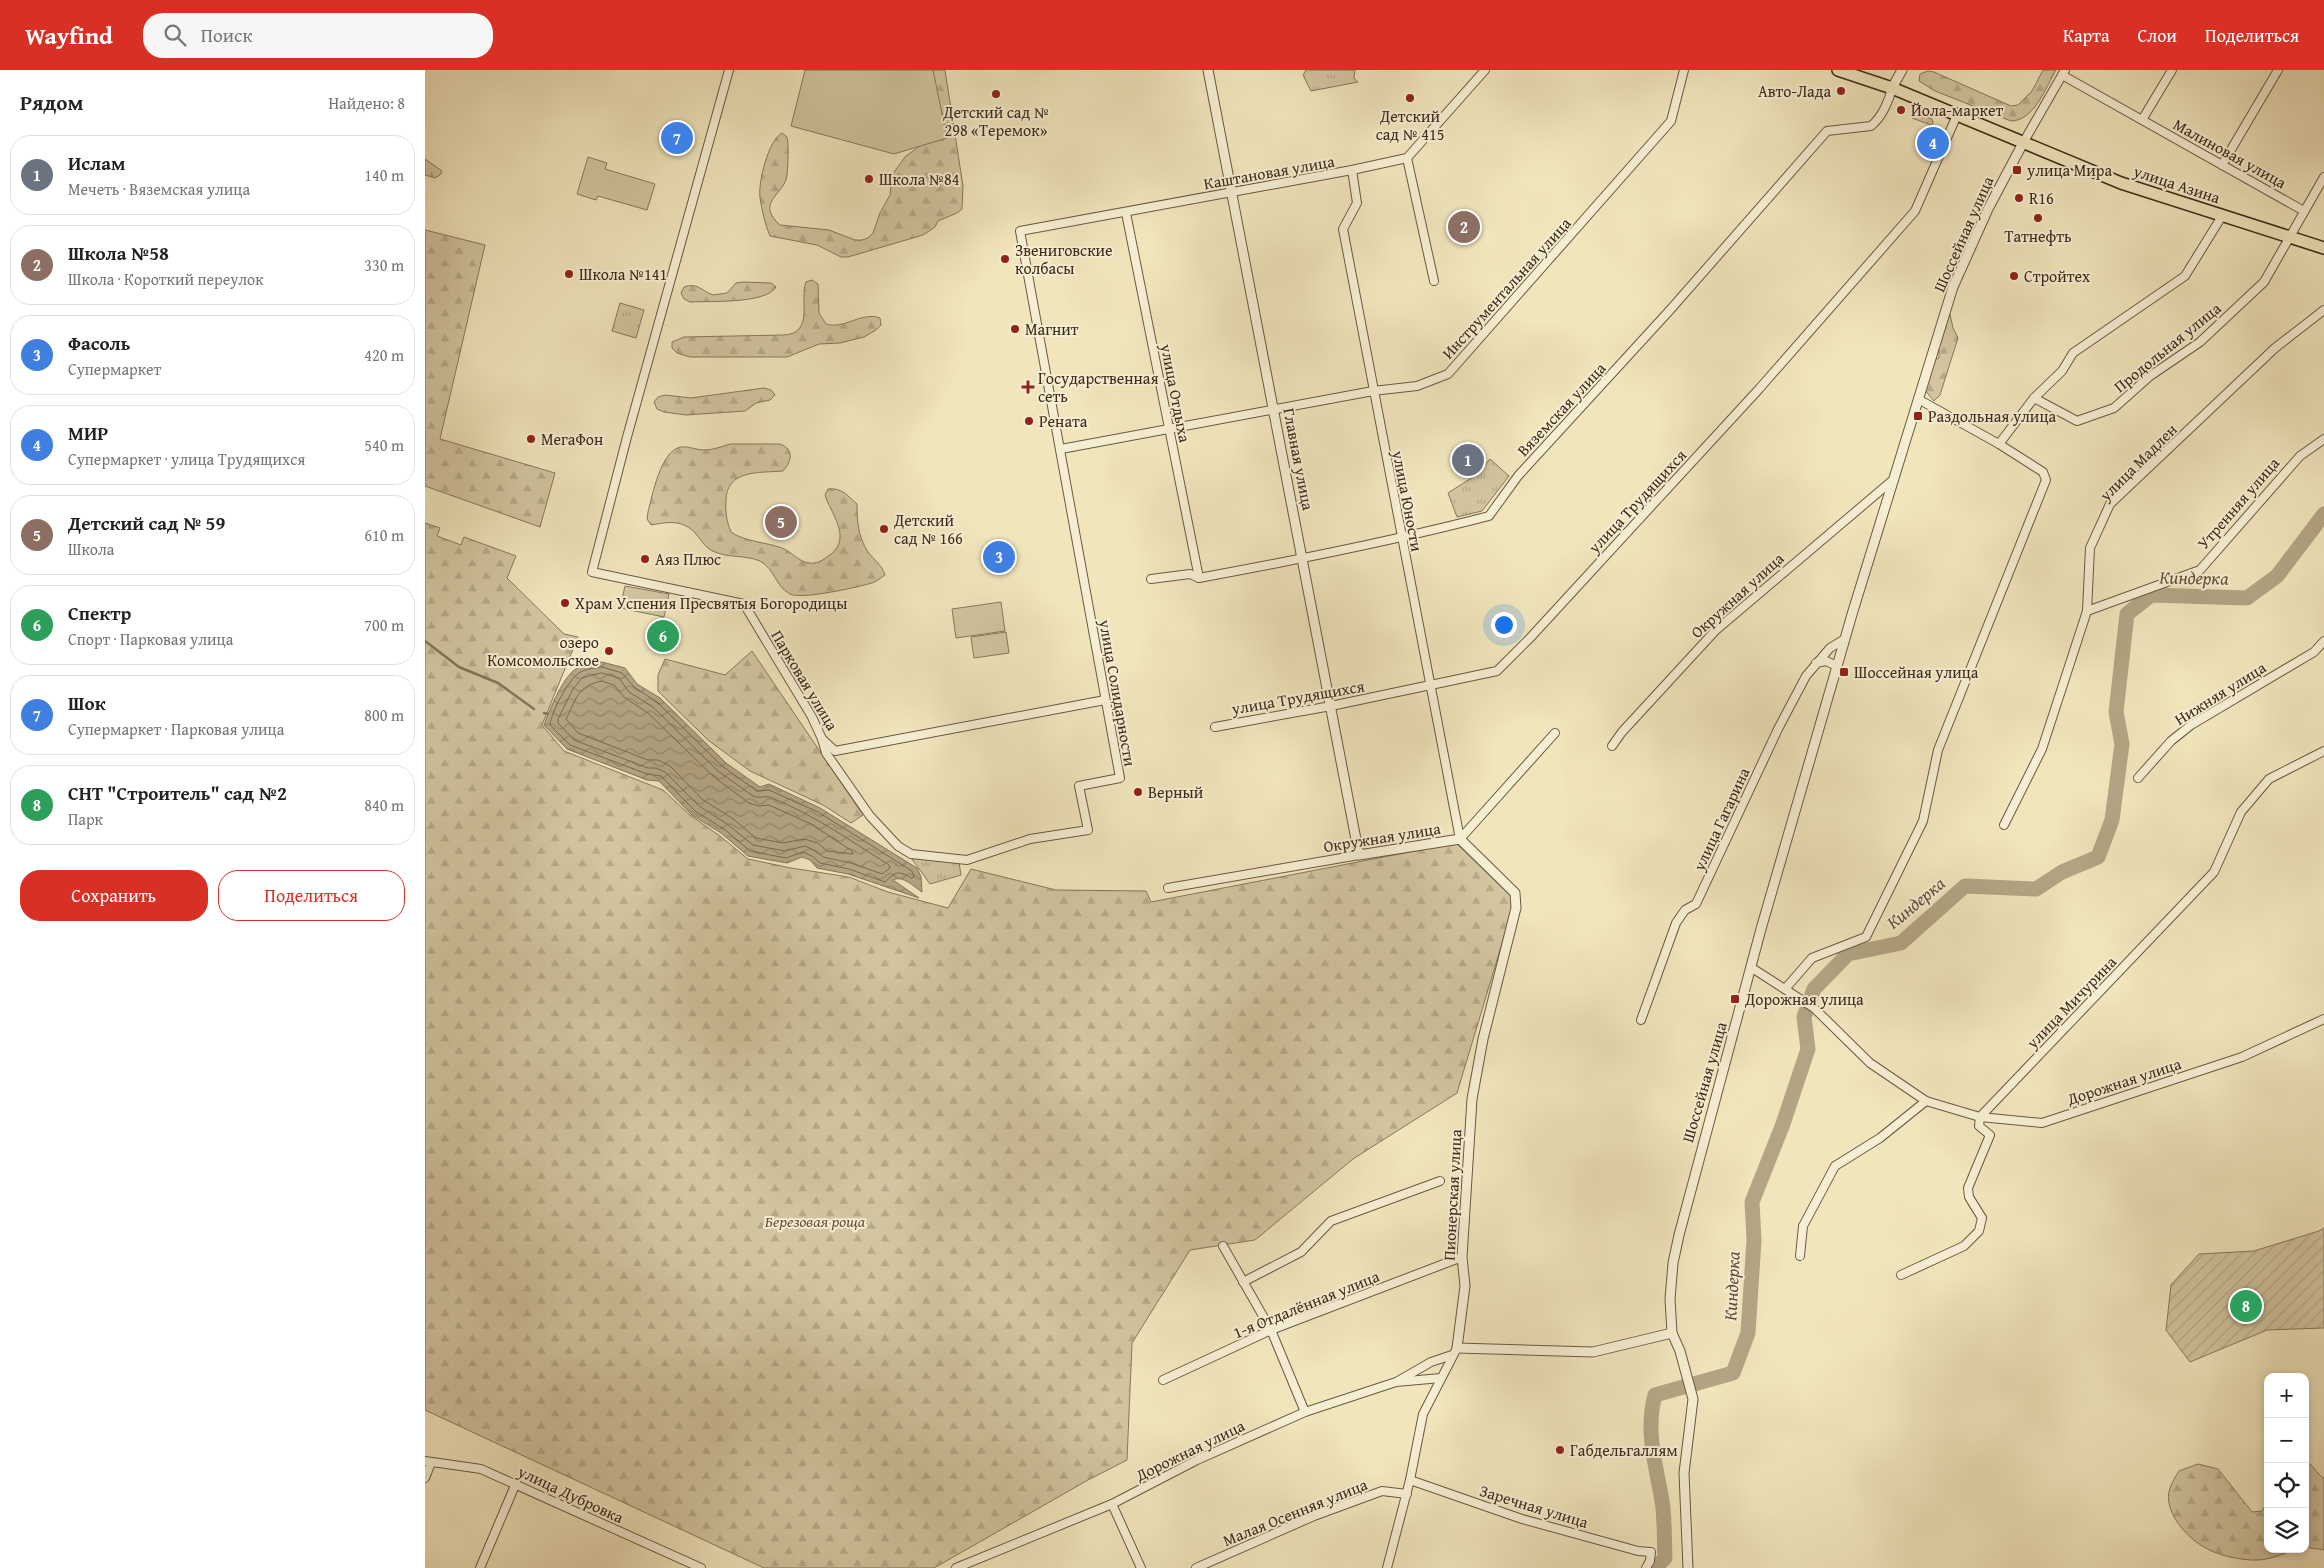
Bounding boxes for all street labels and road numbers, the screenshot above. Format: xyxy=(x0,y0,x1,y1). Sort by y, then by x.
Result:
street label: Малиновая улица xyxy=(2169,112,2291,194)
street label: Каштановая улица xyxy=(1202,149,1337,195)
street label: улица Азина xyxy=(2130,158,2224,209)
street label: Шоссейная улица xyxy=(1927,172,1999,296)
street label: Инструментальная улица xyxy=(1436,212,1576,364)
street label: Продольная улица xyxy=(2108,296,2226,398)
street label: улица Отдыха xyxy=(1155,341,1197,445)
street label: Вяземская улица xyxy=(1511,356,1611,461)
street label: Главная улица xyxy=(1277,406,1321,513)
street label: улица Мадлен xyxy=(2093,418,2182,507)
street label: улица Трудящихся xyxy=(1582,444,1692,559)
street label: улица Юности xyxy=(1386,448,1430,554)
street label: Утренняя улица xyxy=(2191,451,2285,554)
street label: Окружная улица xyxy=(1685,546,1789,643)
street label: улица Солидарности xyxy=(1093,617,1143,769)
street label: Парковая улица xyxy=(766,625,845,735)
street label: Нижняя улица xyxy=(2170,655,2271,731)
street label: улица Трудящихся xyxy=(1229,674,1366,721)
street label: улица Гагарина xyxy=(1686,763,1756,876)
street label: Окружная улица xyxy=(1322,816,1443,858)
street label: улица Мичурина xyxy=(2020,950,2122,1054)
street label: Шоссейная улица xyxy=(1675,1019,1733,1145)
street label: Дорожная улица xyxy=(2063,1051,2184,1111)
street label: Пионерская улица xyxy=(1437,1128,1467,1261)
street label: 1-я Отдалённая улица xyxy=(1229,1264,1383,1344)
street label: Дорожная улица xyxy=(1131,1413,1249,1487)
street label: улица Дубровка xyxy=(513,1459,628,1529)
street label: Малая Осенняя улица xyxy=(1219,1472,1371,1552)
street label: Заречная улица xyxy=(1477,1478,1592,1534)

